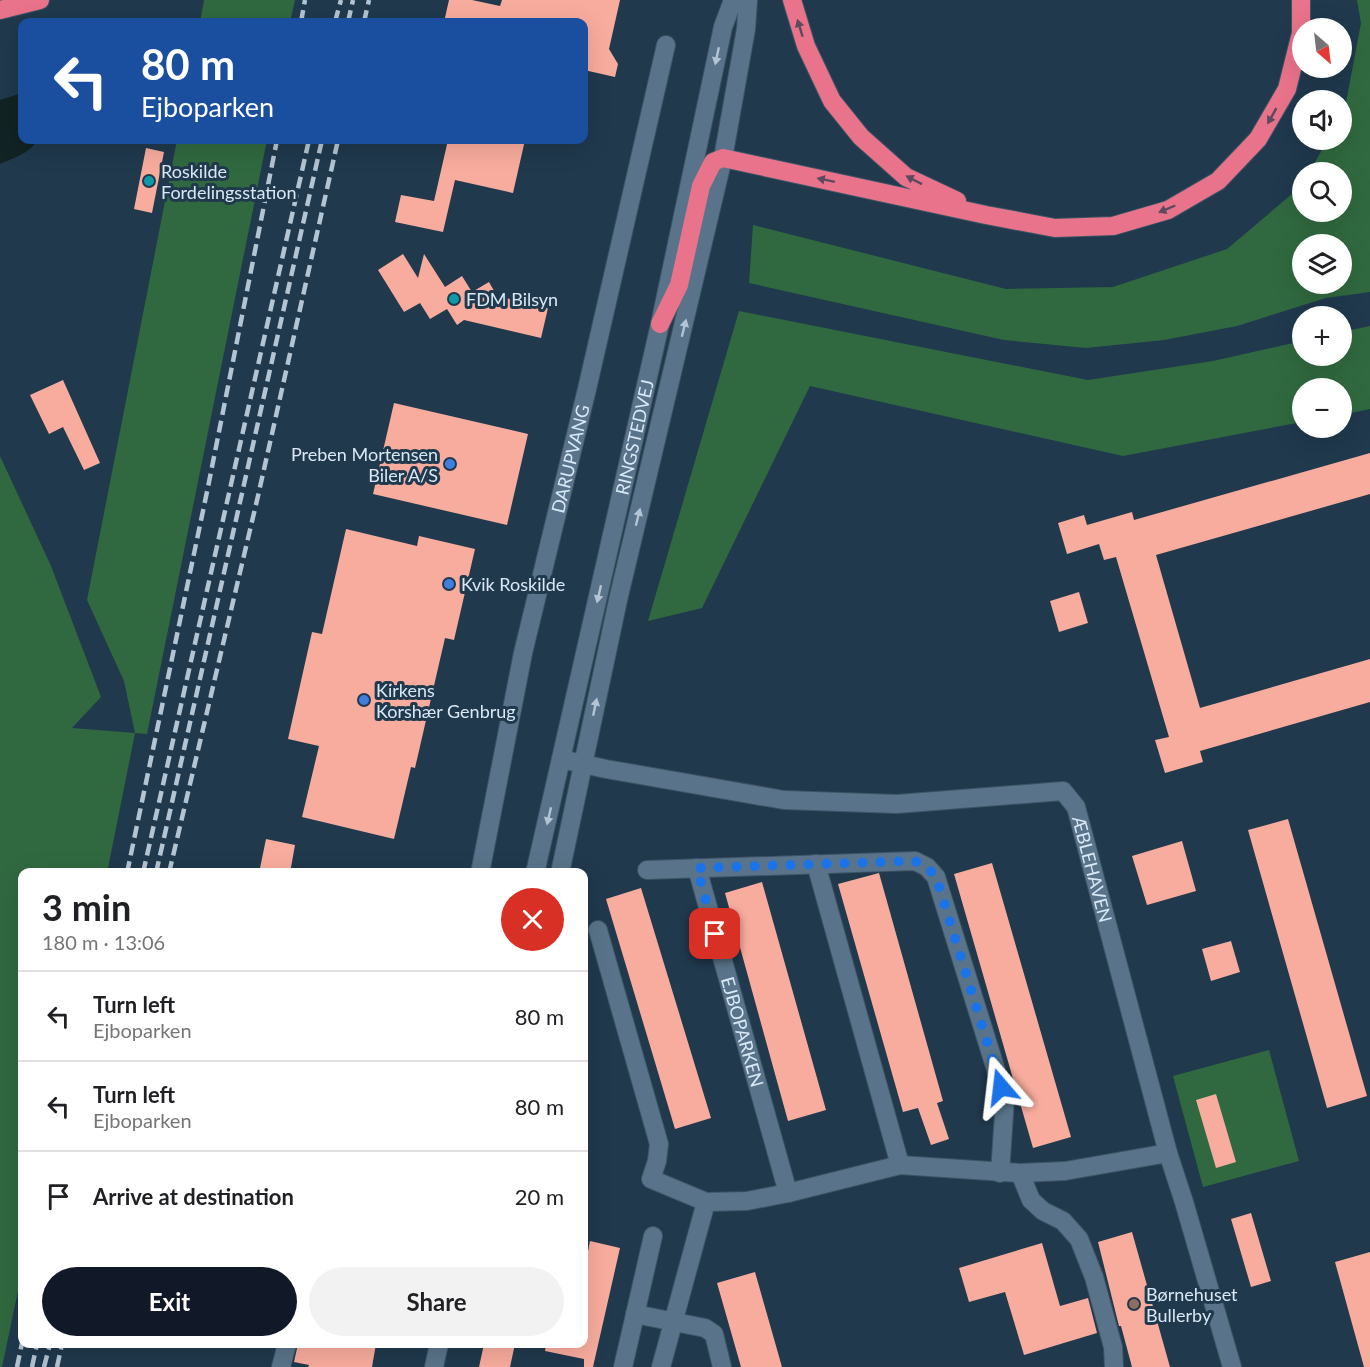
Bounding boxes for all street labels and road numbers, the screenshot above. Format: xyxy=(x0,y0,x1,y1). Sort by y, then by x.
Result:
street label: RINGSTEDVEJ xyxy=(610,377,658,497)
street label: DARUPVANG xyxy=(546,402,594,515)
street label: ÆBLEHAVEN xyxy=(1068,812,1117,925)
street label: EJBOPARKEN xyxy=(717,974,769,1089)

